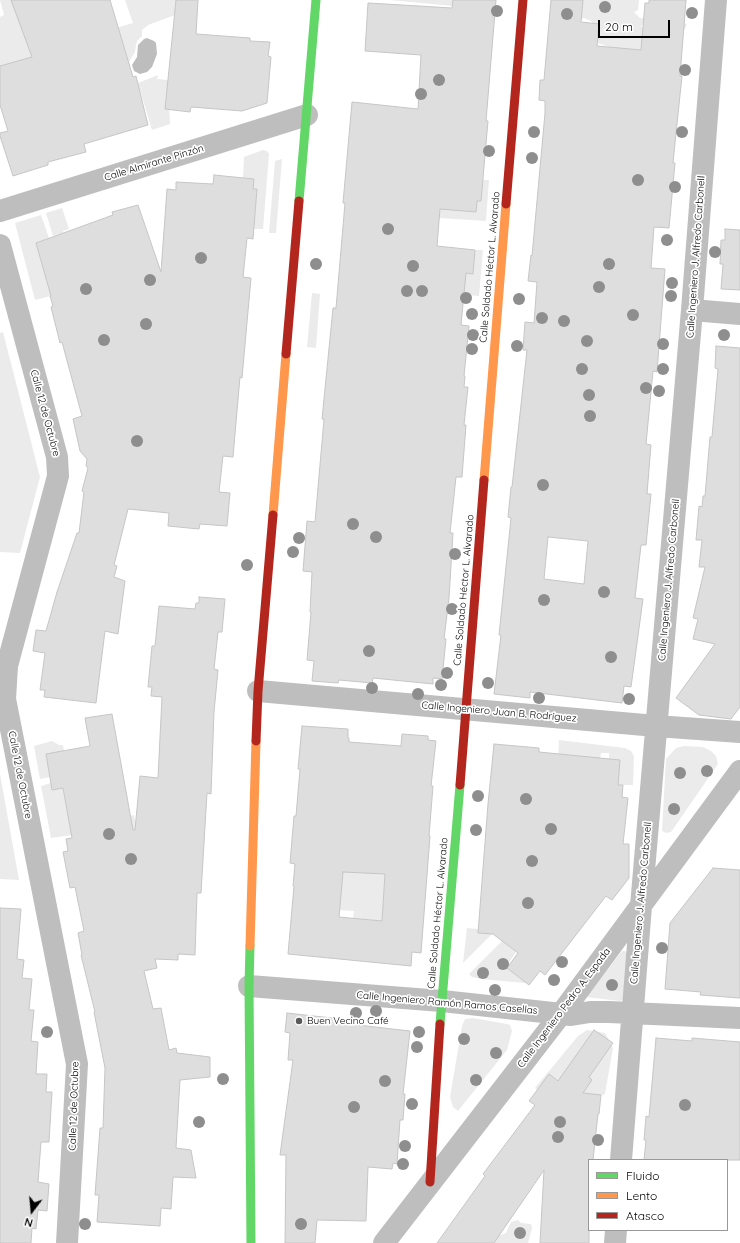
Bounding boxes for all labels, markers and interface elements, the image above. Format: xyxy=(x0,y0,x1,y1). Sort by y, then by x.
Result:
scale bar xyxy=(600,12,672,38)
text: 20 m xyxy=(605,19,633,34)
street label: Calle Almirante Pinzón xyxy=(103,142,205,184)
street label: Calle Ingeniero J. Alfredo Carbonell xyxy=(684,175,708,339)
street label: Calle Soldado Héctor L. Alvarado xyxy=(477,191,503,343)
street label: Calle 12 de Octubre xyxy=(28,368,62,458)
street label: Calle Ingeniero J. Alfredo Carbonell xyxy=(656,498,682,662)
street label: Calle Soldado Héctor L. Alvarado xyxy=(451,514,477,666)
street label: Calle Ingeniero Juan B. Rodríguez xyxy=(421,699,577,725)
street label: Calle 12 de Octubre xyxy=(6,730,34,820)
street label: Calle Ingeniero J. Alfredo Carbonell xyxy=(628,821,654,985)
street label: Calle Soldado Héctor L. Alvarado xyxy=(425,837,451,989)
street label: Calle Ingeniero Pedro A. Espada xyxy=(515,946,613,1070)
street label: Calle Ingeniero Ramón Ramos Casellas xyxy=(356,989,538,1017)
place label: Buen Vecino Café xyxy=(307,1015,389,1027)
marker: Buen Vecino Café xyxy=(294,1016,304,1026)
street label: Calle 12 de Octubre xyxy=(66,1061,82,1151)
legend xyxy=(588,1159,728,1231)
text: Fluido xyxy=(626,1168,659,1183)
text: Lento xyxy=(626,1188,657,1203)
north arrow xyxy=(12,1191,52,1231)
text: Atasco xyxy=(626,1208,664,1223)
text: N xyxy=(23,1215,35,1230)

